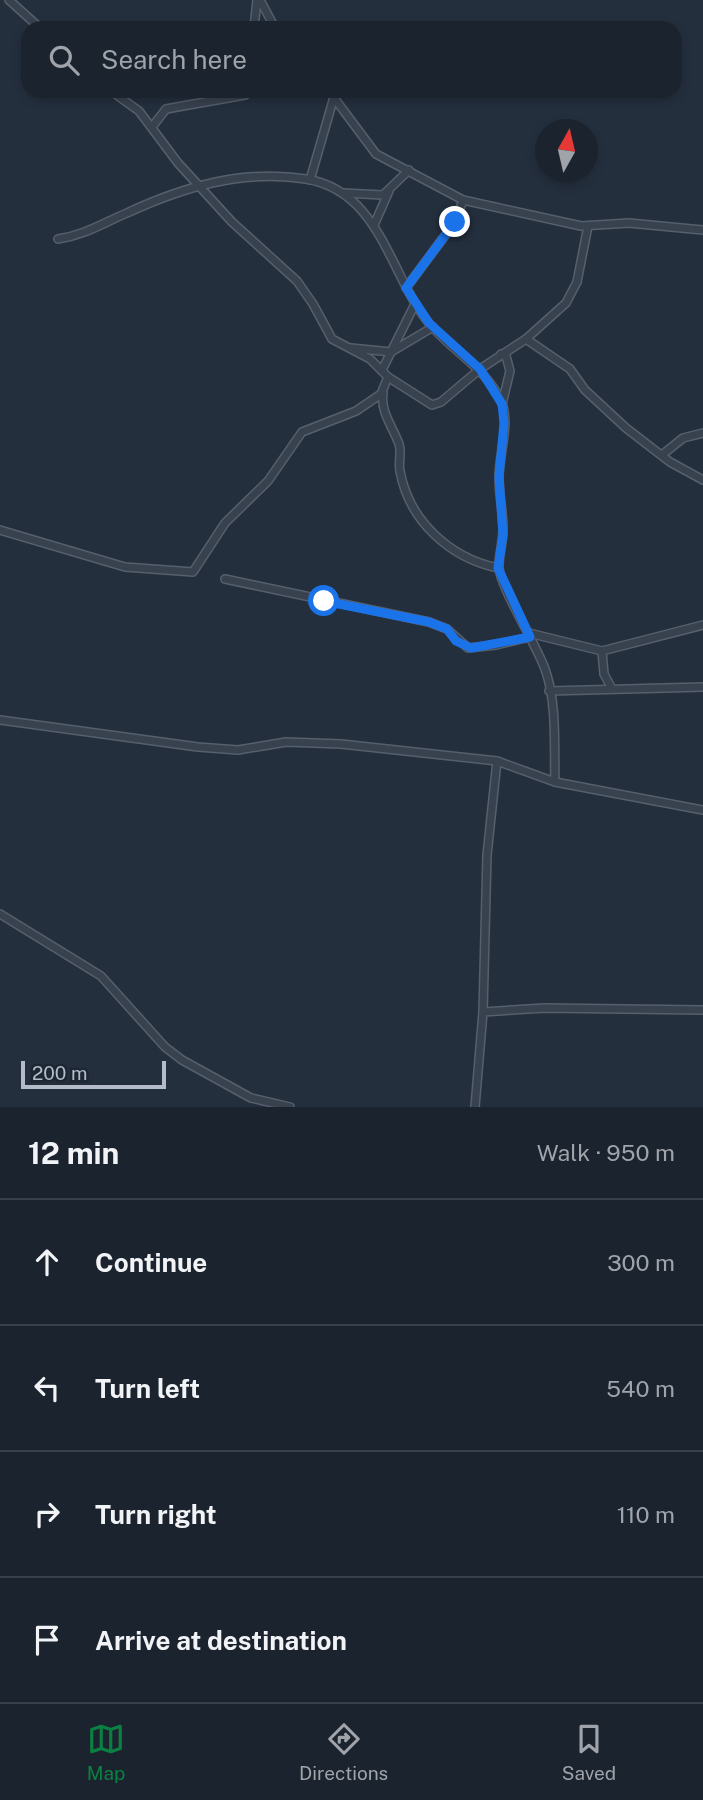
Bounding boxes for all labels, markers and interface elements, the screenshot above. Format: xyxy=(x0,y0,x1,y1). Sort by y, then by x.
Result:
search box xyxy=(21,21,682,98)
icon: search xyxy=(45,41,83,79)
text: Search here xyxy=(101,44,247,75)
north arrow xyxy=(535,119,598,182)
route end xyxy=(439,206,470,237)
route start xyxy=(308,585,339,616)
scale bar xyxy=(21,1058,166,1090)
text: 200 m xyxy=(32,1062,88,1084)
text: 12 min xyxy=(28,1135,119,1171)
text: Walk · 950 m xyxy=(537,1139,675,1166)
icon: ahead xyxy=(28,1243,66,1281)
text: Continue xyxy=(95,1247,207,1278)
text: 300 m xyxy=(607,1249,675,1276)
icon: left xyxy=(28,1369,66,1407)
text: Turn left xyxy=(95,1373,200,1404)
text: 540 m xyxy=(606,1375,675,1402)
icon: right xyxy=(28,1495,66,1533)
text: Turn right xyxy=(95,1499,217,1530)
text: 110 m xyxy=(617,1501,675,1528)
icon: arrive xyxy=(28,1621,66,1659)
text: Arrive at destination xyxy=(95,1625,347,1656)
tab: Map xyxy=(87,1720,125,1784)
tab: Directions xyxy=(299,1720,388,1784)
tab: Saved xyxy=(562,1720,616,1784)

